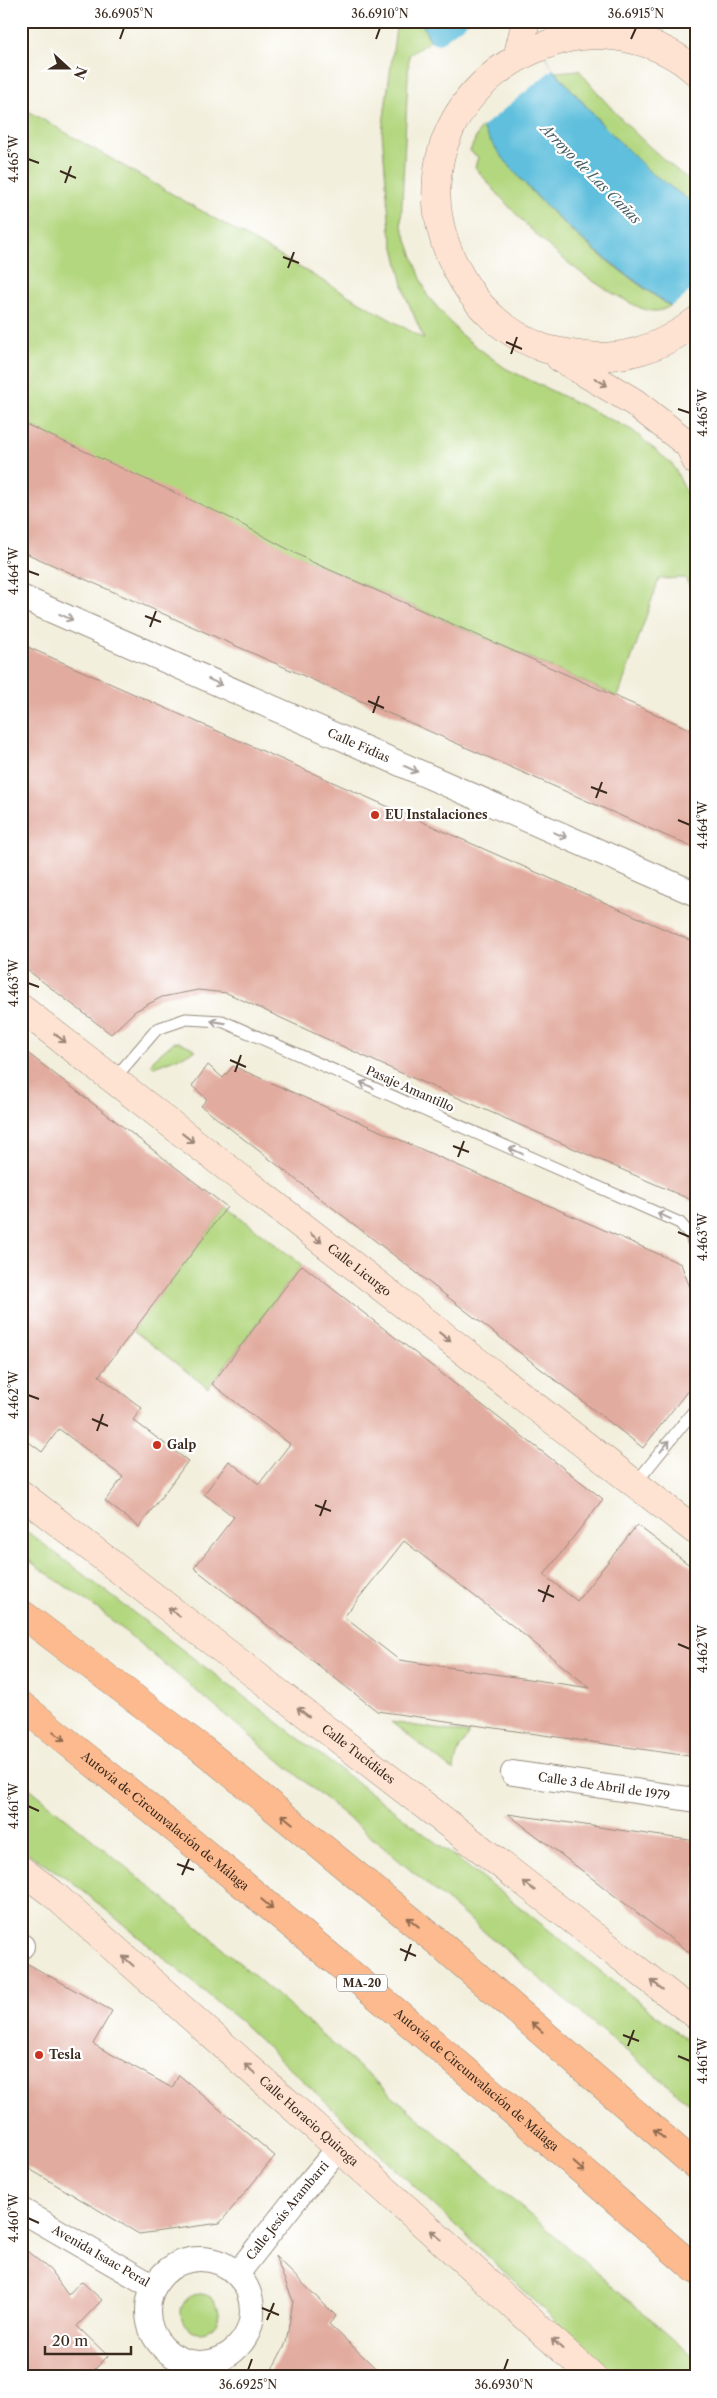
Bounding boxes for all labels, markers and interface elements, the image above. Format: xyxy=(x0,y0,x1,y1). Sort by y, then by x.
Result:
text: 36.6905°N xyxy=(95,6,154,21)
text: 36.6910°N xyxy=(351,6,409,21)
text: 36.6915°N xyxy=(608,6,664,21)
north arrow xyxy=(42,42,92,92)
text: N xyxy=(70,64,91,82)
water label: Arroyo de Las Cañas xyxy=(536,119,646,229)
text: 4.465°W xyxy=(6,134,21,183)
one-way arrow xyxy=(593,378,607,388)
text: 4.465°W xyxy=(695,388,710,437)
text: 4.464°W xyxy=(6,546,21,595)
one-way arrow xyxy=(58,612,73,622)
one-way arrow xyxy=(207,678,222,688)
street label: Calle Fidias xyxy=(325,725,392,765)
one-way arrow xyxy=(403,765,418,774)
text: 4.464°W xyxy=(695,800,710,849)
place label: EU Instalaciones xyxy=(385,807,488,822)
marker: EU Instalaciones xyxy=(369,809,381,821)
one-way arrow xyxy=(552,830,567,840)
text: 4.463°W xyxy=(6,958,21,1007)
one-way arrow xyxy=(210,1017,226,1027)
one-way arrow xyxy=(53,1033,66,1044)
street label: Pasaje Amantillo xyxy=(364,1062,457,1115)
one-way arrow xyxy=(360,1080,375,1090)
one-way arrow xyxy=(181,1133,195,1143)
one-way arrow xyxy=(509,1145,524,1155)
one-way arrow xyxy=(657,1211,672,1221)
text: 4.463°W xyxy=(695,1212,710,1261)
one-way arrow xyxy=(309,1232,322,1243)
street label: Calle Licurgo xyxy=(325,1240,395,1299)
one-way arrow xyxy=(438,1332,452,1342)
text: 4.462°W xyxy=(6,1370,21,1419)
place label: Galp xyxy=(167,1437,196,1452)
marker: Galp xyxy=(151,1439,163,1451)
one-way arrow xyxy=(660,1440,671,1453)
one-way arrow xyxy=(168,1607,181,1618)
text: 4.462°W xyxy=(695,1624,710,1673)
one-way arrow xyxy=(297,1706,310,1717)
street label: Calle Tucídides xyxy=(319,1721,398,1787)
one-way arrow xyxy=(53,1730,66,1741)
street label: Autovía de Circunvalación de Málaga xyxy=(78,1748,253,1894)
street label: Calle 3 de Abril de 1979 xyxy=(537,1769,671,1803)
text: 4.461°W xyxy=(6,1782,21,1829)
one-way arrow xyxy=(281,1813,294,1824)
one-way arrow xyxy=(522,1880,535,1891)
one-way arrow xyxy=(261,1898,274,1909)
one-way arrow xyxy=(407,1917,420,1928)
one-way arrow xyxy=(122,1955,135,1967)
road number: MA-20 xyxy=(337,1975,387,1992)
one-way arrow xyxy=(650,1980,664,1990)
street label: Autovía de Circunvalación de Málaga xyxy=(391,2005,563,2154)
one-way arrow xyxy=(530,2022,543,2033)
text: 4.461°W xyxy=(695,2037,710,2084)
place label: Tesla xyxy=(49,2047,82,2062)
marker: Tesla xyxy=(33,2049,45,2061)
one-way arrow xyxy=(243,2063,256,2074)
street label: Calle Horacio Quiroga xyxy=(256,2073,362,2169)
one-way arrow xyxy=(653,2128,666,2140)
street label: Calle Jesús Arambarri xyxy=(243,2158,332,2263)
one-way arrow xyxy=(572,2161,585,2172)
text: 4.460°W xyxy=(6,2193,21,2242)
street label: Avenida Isaac Peral xyxy=(49,2221,153,2290)
one-way arrow xyxy=(430,2229,443,2241)
scale bar xyxy=(45,2323,131,2355)
text: 20 m xyxy=(52,2331,88,2350)
one-way arrow xyxy=(550,2338,563,2350)
text: 36.6925°N xyxy=(219,2377,277,2392)
text: 36.6930°N xyxy=(475,2377,534,2392)

